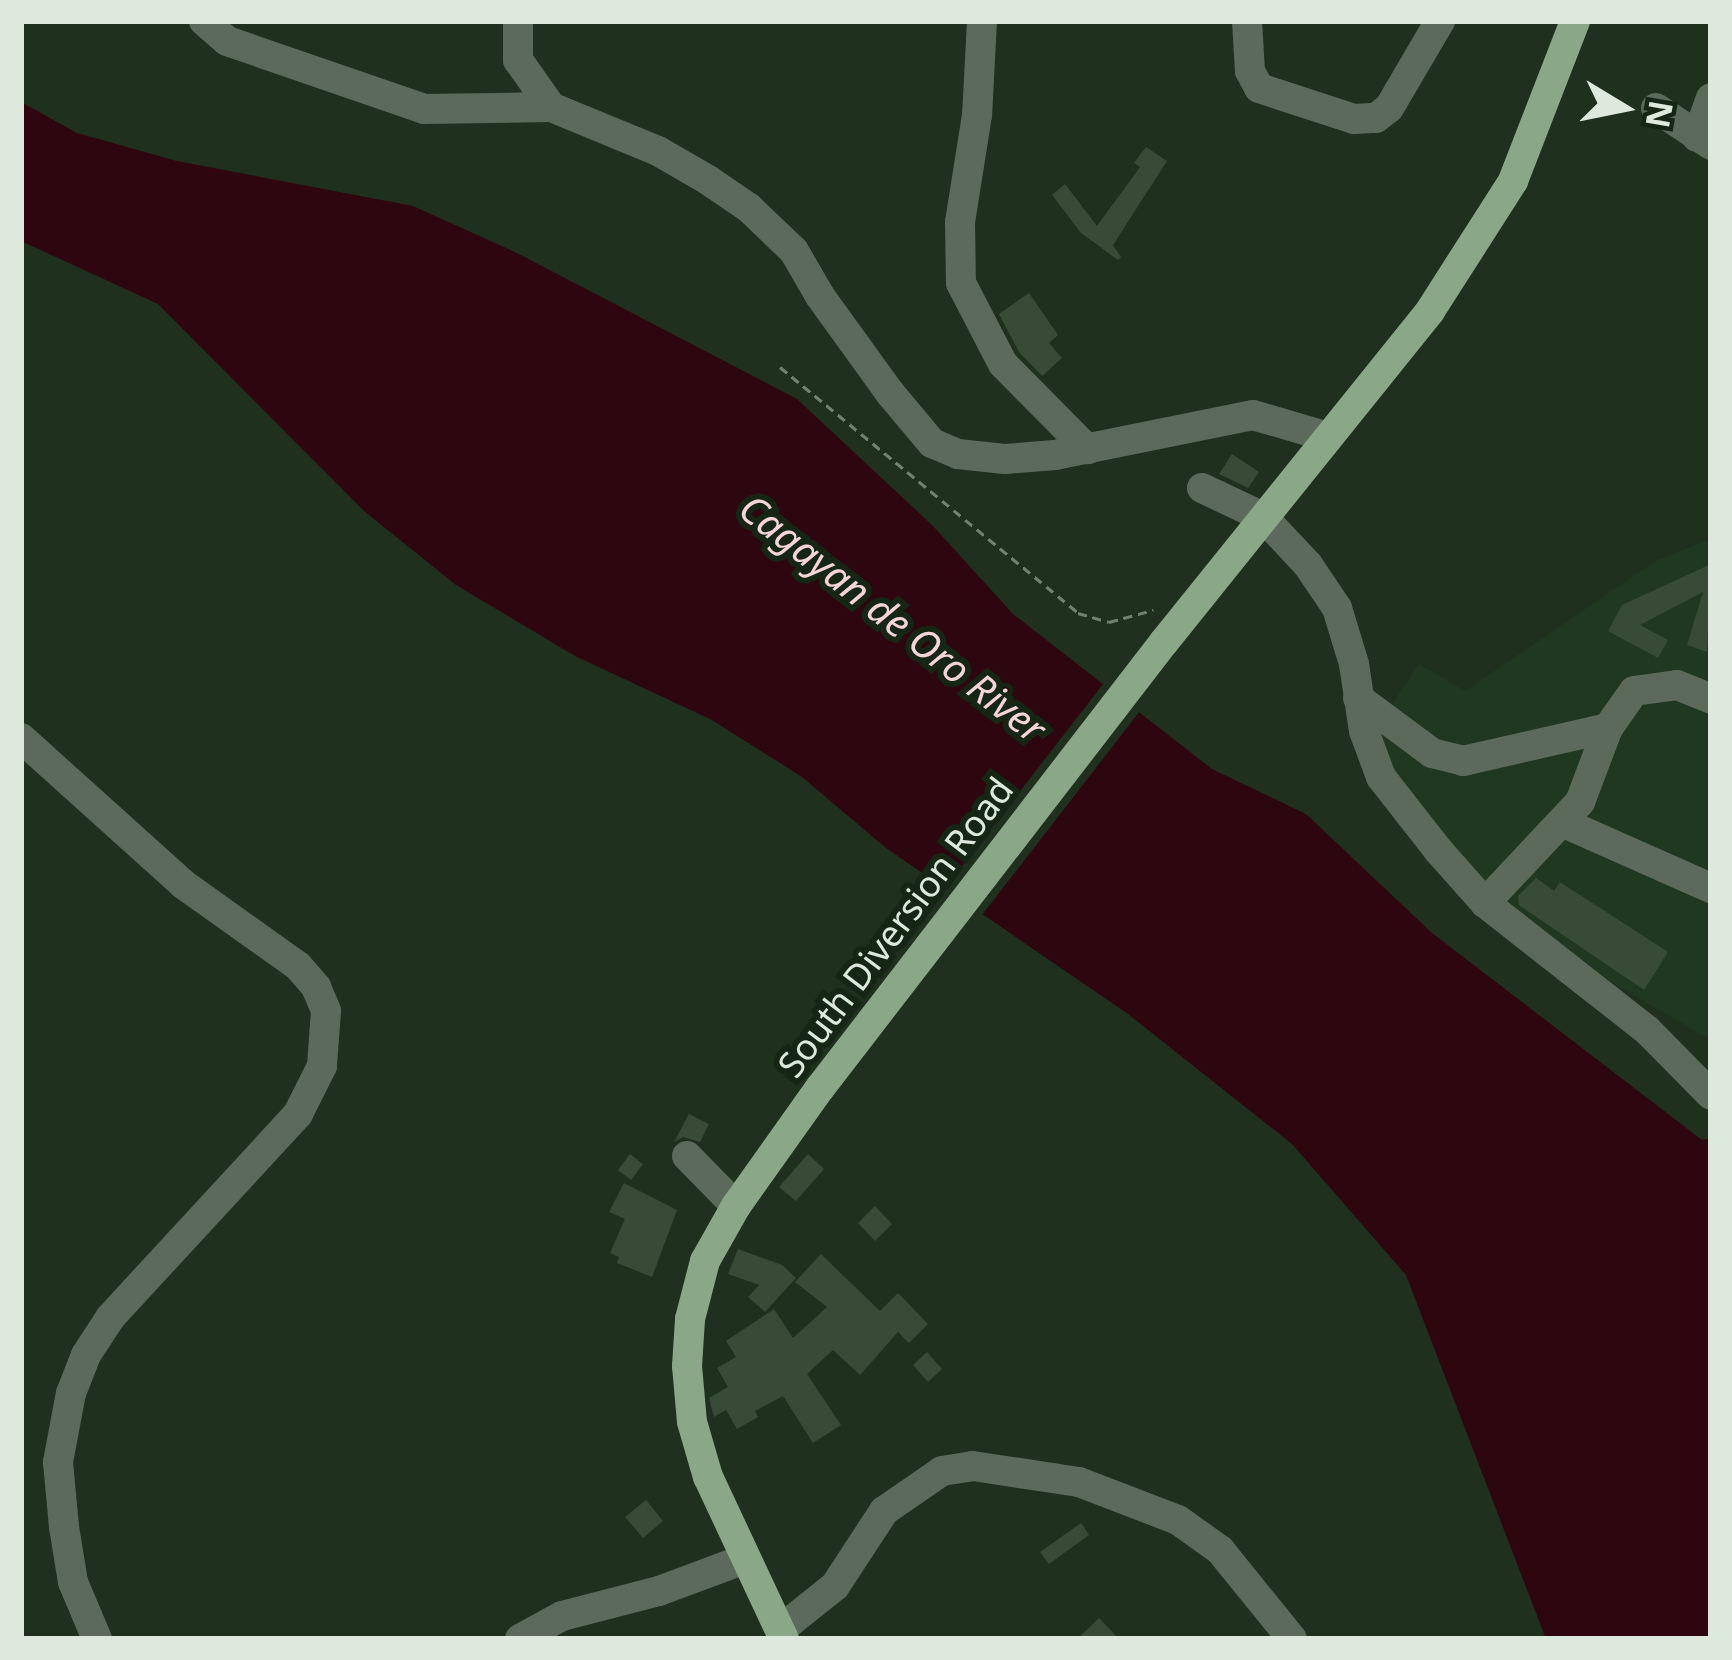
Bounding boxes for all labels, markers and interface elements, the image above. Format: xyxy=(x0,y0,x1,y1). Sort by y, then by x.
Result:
north arrow xyxy=(1564,48,1684,168)
text: N xyxy=(1635,97,1684,131)
water label: Cagayan de Oro River xyxy=(731,484,1055,752)
street label: South Diversion Road xyxy=(768,769,1022,1085)

